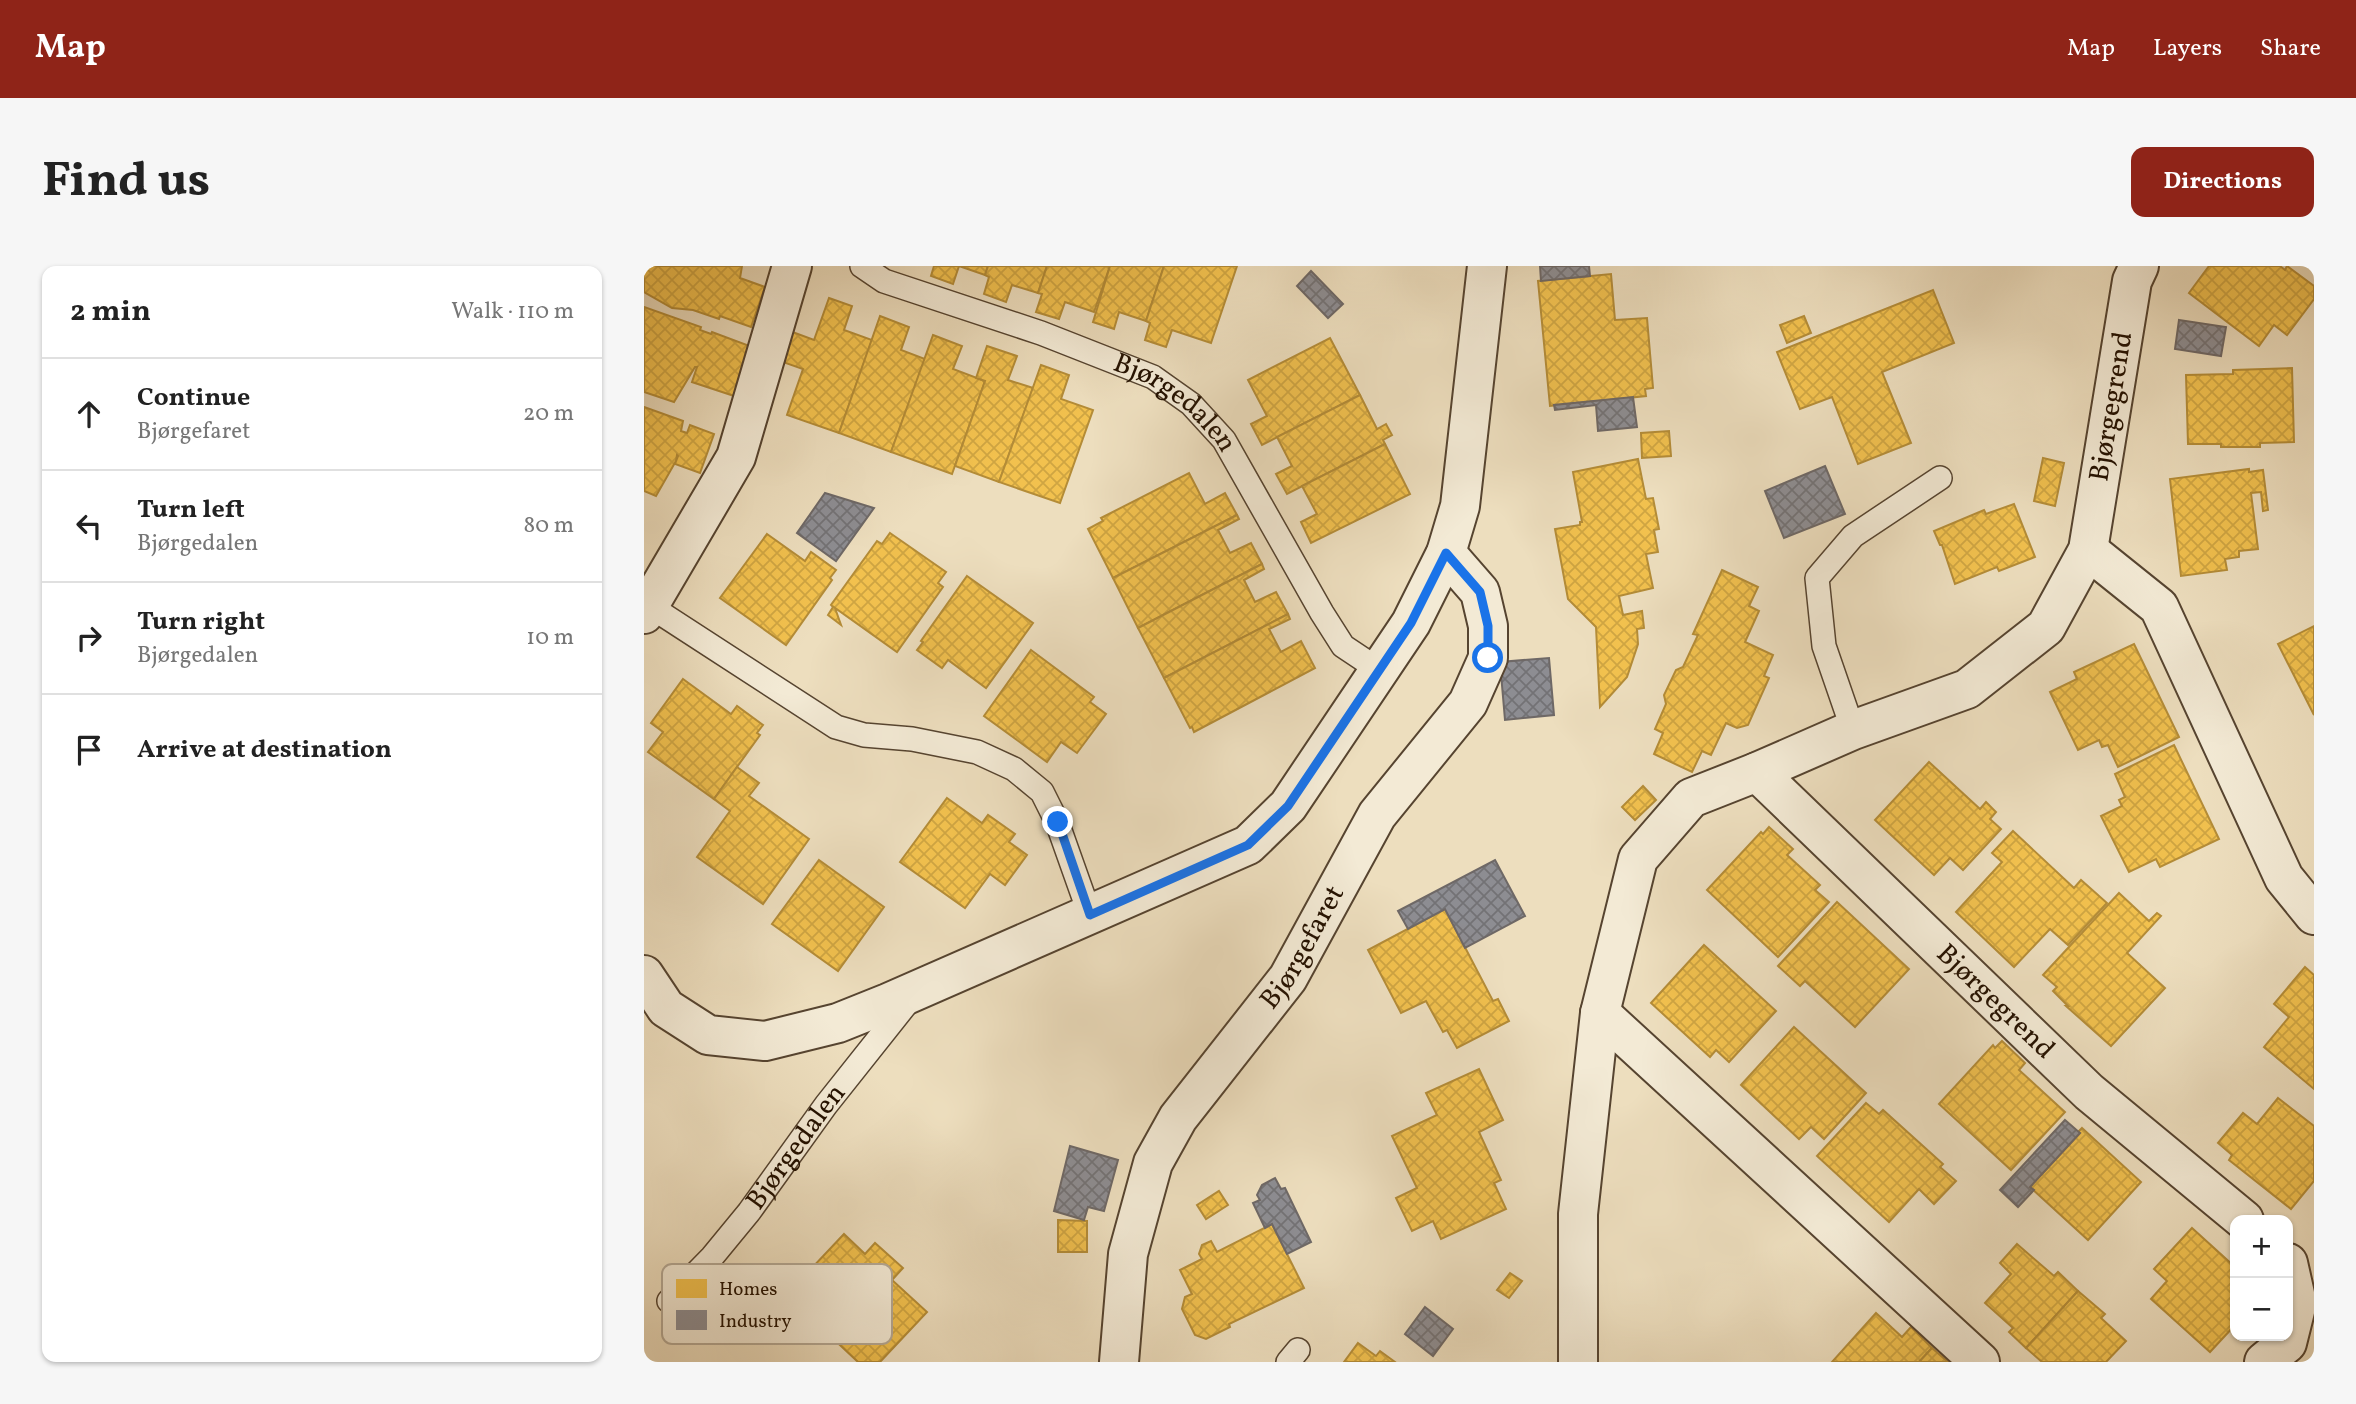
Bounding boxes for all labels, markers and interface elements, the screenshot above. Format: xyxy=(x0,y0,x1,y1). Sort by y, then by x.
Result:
text: Map xyxy=(35,26,106,72)
text: Map xyxy=(2067,32,2115,66)
text: Layers xyxy=(2153,32,2222,66)
text: Share xyxy=(2260,32,2321,66)
button: Directions xyxy=(2131,147,2314,217)
text: Find us xyxy=(42,148,210,217)
text: 2 min xyxy=(70,291,151,333)
text: Walk · 110 m xyxy=(451,296,574,328)
street label: Bjørgegrend xyxy=(2080,329,2143,484)
street label: Bjørgedalen xyxy=(1108,344,1246,459)
text: Continue xyxy=(137,380,250,416)
icon: ahead xyxy=(70,395,108,433)
text: 20 m xyxy=(523,398,574,430)
text: Bjørgefaret xyxy=(137,416,250,448)
text: Turn left xyxy=(137,492,245,528)
icon: left xyxy=(70,507,108,545)
text: 80 m xyxy=(524,510,574,542)
text: Bjørgedalen xyxy=(137,528,258,560)
text: Turn right xyxy=(137,604,265,640)
icon: right xyxy=(70,619,108,657)
text: 10 m xyxy=(526,622,574,654)
text: Bjørgedalen xyxy=(137,640,258,672)
route start xyxy=(1472,642,1503,673)
icon: arrive xyxy=(70,731,108,769)
text: Arrive at destination xyxy=(137,732,392,768)
route end xyxy=(1042,806,1073,837)
street label: Bjørgefaret xyxy=(1251,878,1354,1018)
street label: Bjørgegrend xyxy=(1927,935,2063,1068)
street label: Bjørgedalen xyxy=(737,1075,855,1218)
map controls xyxy=(2230,1215,2293,1341)
button: + xyxy=(2230,1215,2293,1278)
legend xyxy=(662,1264,892,1344)
text: Homes xyxy=(719,1277,777,1303)
button: − xyxy=(2230,1278,2293,1341)
text: Industry xyxy=(719,1309,792,1335)

